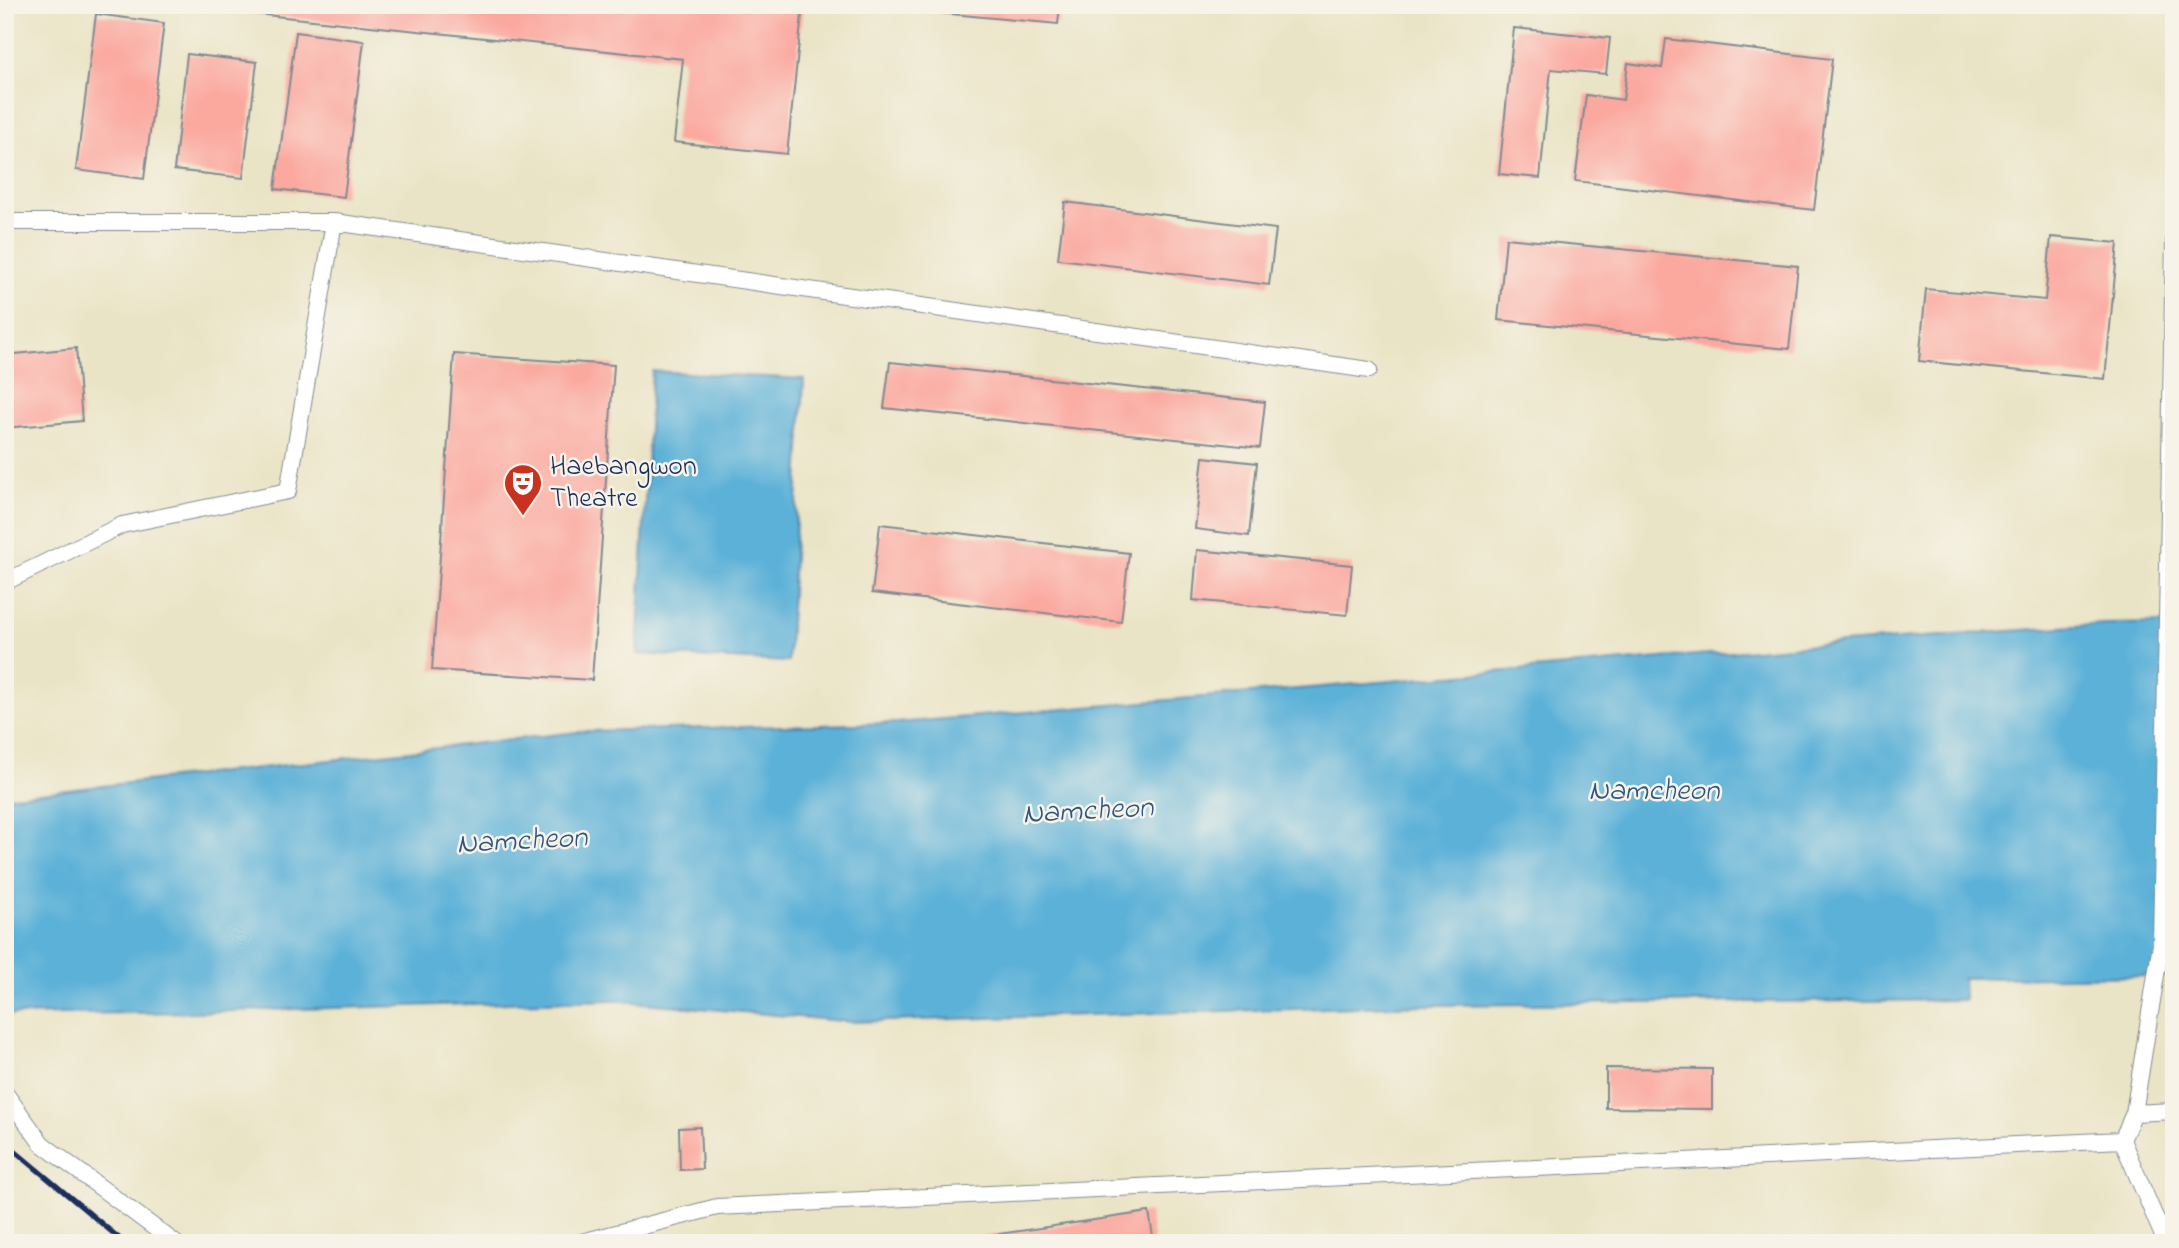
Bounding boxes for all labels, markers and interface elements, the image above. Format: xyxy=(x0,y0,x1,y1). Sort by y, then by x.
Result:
place label: Haebangwon Theatre xyxy=(550,447,697,520)
theatre icon: Haebangwon Theatre xyxy=(502,462,544,517)
water label: Namcheon xyxy=(1588,770,1721,814)
water label: Namcheon xyxy=(1021,787,1156,837)
water label: Namcheon xyxy=(455,817,590,867)

